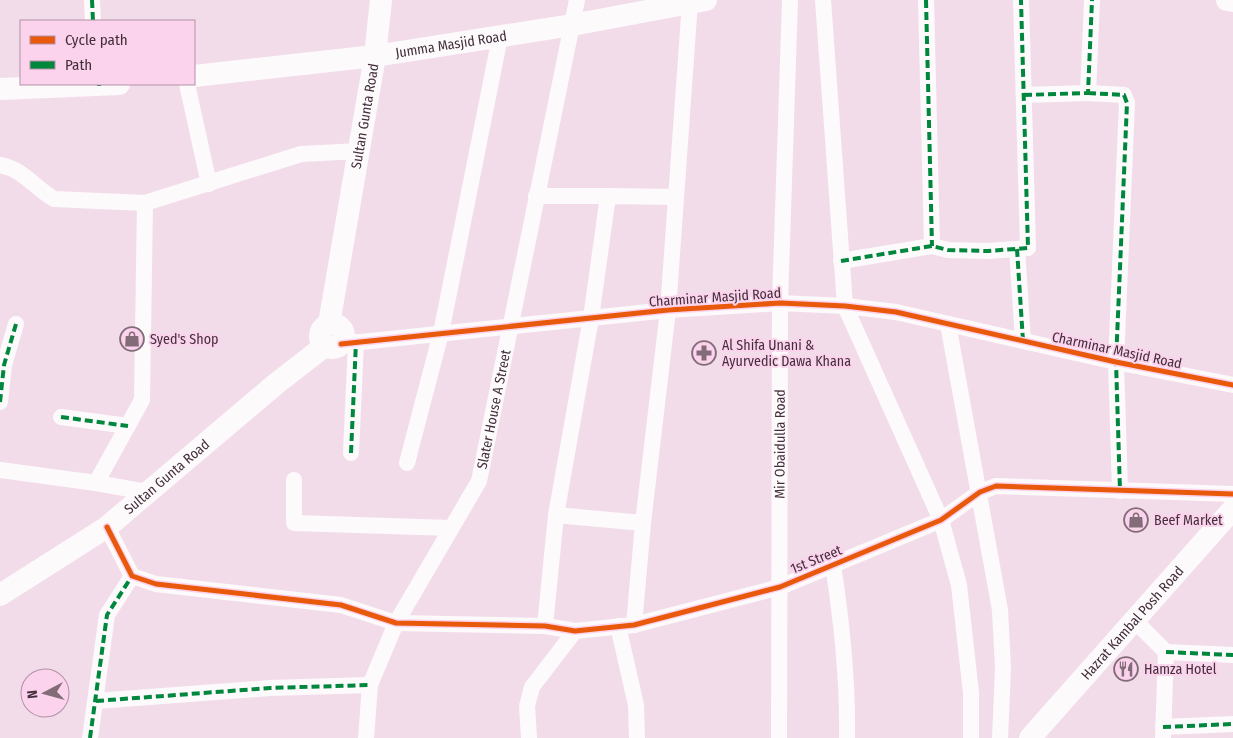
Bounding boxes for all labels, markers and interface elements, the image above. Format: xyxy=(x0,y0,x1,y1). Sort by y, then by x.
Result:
legend xyxy=(20,20,195,85)
street label: Jumma Masjid Road xyxy=(394,27,508,62)
text: Cycle path xyxy=(65,31,128,49)
text: Path xyxy=(65,56,92,74)
street label: Sultan Gunta Road xyxy=(348,62,383,170)
street label: Charminar Masjid Road xyxy=(648,284,782,311)
shop icon: Syed's Shop xyxy=(119,326,145,352)
street label: Charminar Masjid Road xyxy=(1050,328,1183,373)
place label: Syed's Shop xyxy=(150,331,219,348)
place label: Al Shifa Unani & Ayurvedic Dawa Khana xyxy=(722,337,851,370)
pharmacy icon: Al Shifa Unani & Ayurvedic Dawa Khana xyxy=(691,340,717,366)
street label: Slater House A Street xyxy=(474,348,515,471)
street label: Mir Obaidulla Road xyxy=(772,389,789,499)
street label: Sultan Gunta Road xyxy=(121,436,213,518)
shop icon: Beef Market xyxy=(1123,507,1149,533)
place label: Beef Market xyxy=(1154,512,1223,529)
street label: 1st Street xyxy=(788,541,845,577)
street label: Hazrat Kambal Posh Road xyxy=(1078,563,1187,683)
restaurant icon: Hamza Hotel xyxy=(1113,656,1139,682)
place label: Hamza Hotel xyxy=(1144,661,1217,678)
north arrow xyxy=(20,668,70,718)
text: N xyxy=(24,689,41,699)

